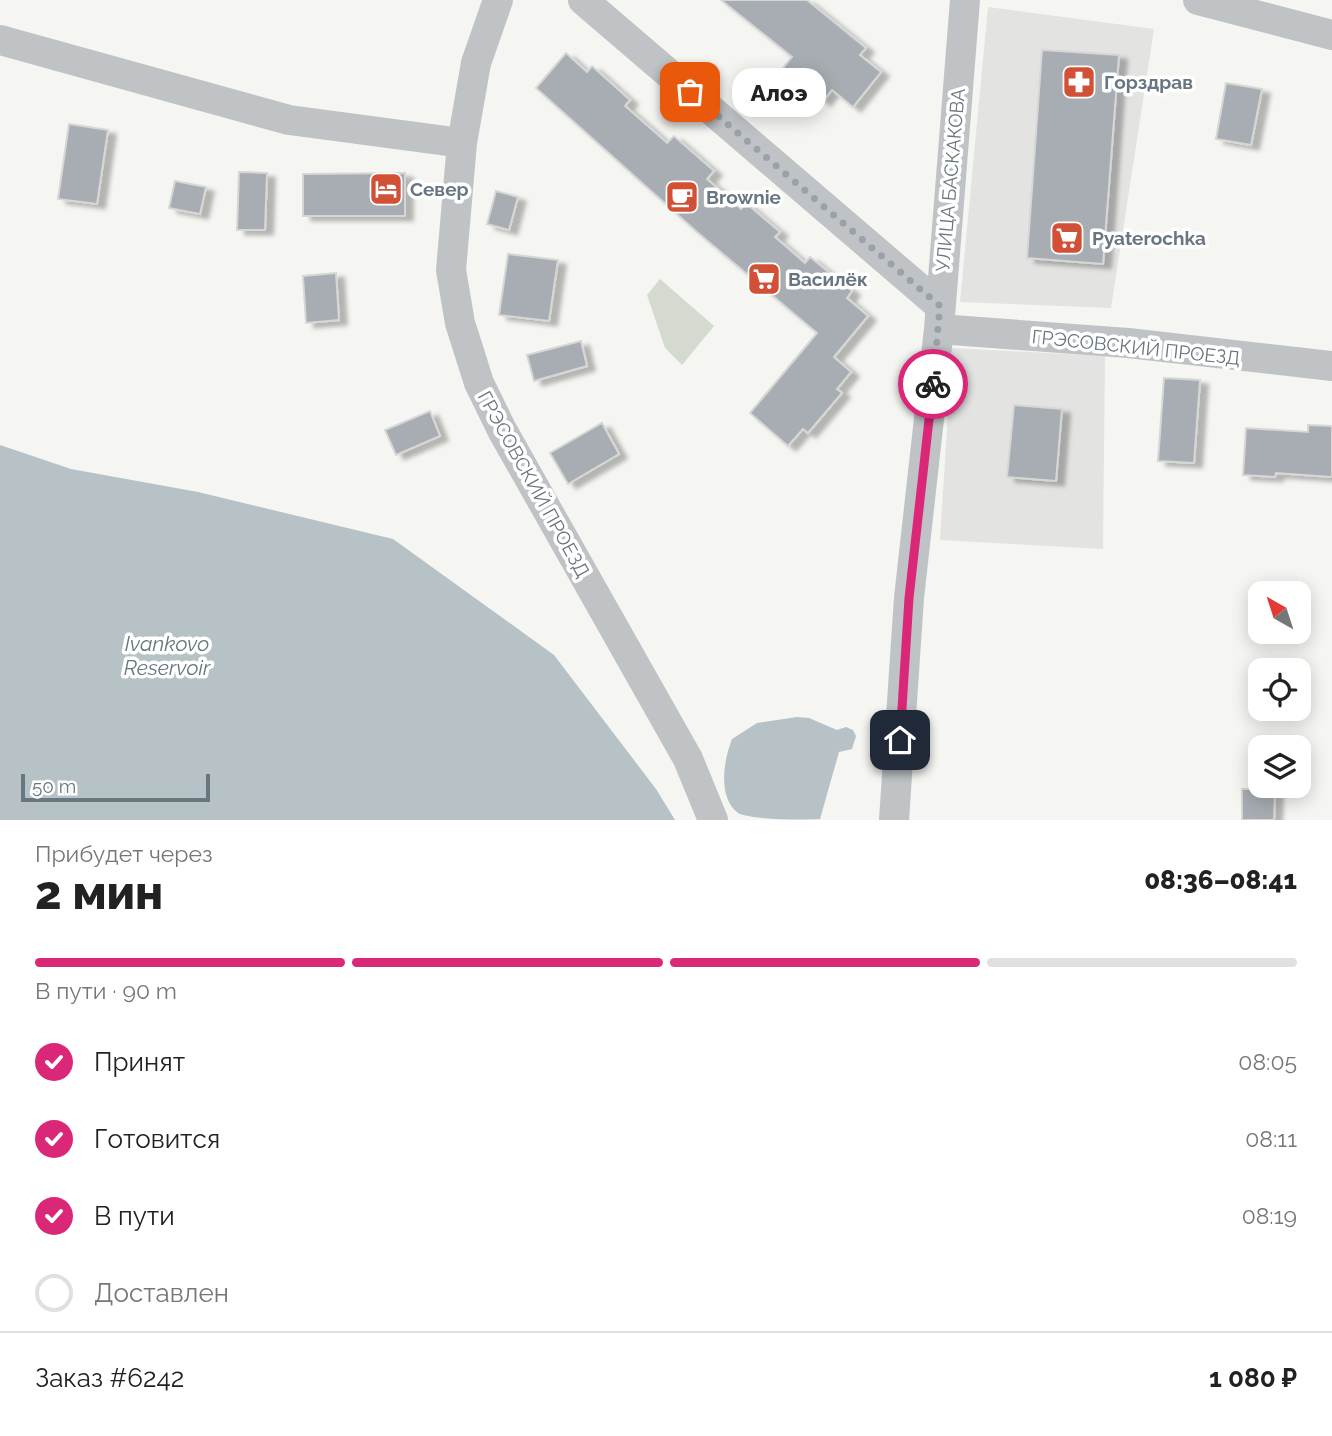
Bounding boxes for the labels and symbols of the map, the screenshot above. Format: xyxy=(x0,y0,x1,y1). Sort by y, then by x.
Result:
pin xyxy=(660,62,720,122)
pharmacy icon: Горздрав xyxy=(1060,63,1098,101)
callout: Алоэ xyxy=(732,68,826,116)
place label: Горздрав xyxy=(1104,71,1193,93)
street label: УЛИЦА БАСКАКОВА xyxy=(931,87,969,273)
hotel icon: Север xyxy=(367,170,405,208)
place label: Север xyxy=(410,178,469,200)
cafe icon: Brownie xyxy=(663,178,701,216)
place label: Brownie xyxy=(706,186,781,208)
supermarket icon: Pyaterochka xyxy=(1048,219,1086,257)
place label: Pyaterochka xyxy=(1092,227,1206,249)
supermarket icon: Василёк xyxy=(745,260,783,298)
place label: Василёк xyxy=(788,268,868,290)
street label: ГРЭСОВСКИЙ ПРОЕЗД xyxy=(1031,325,1241,369)
courier xyxy=(898,349,968,419)
street label: ГРЭСОВСКИЙ ПРОЕЗД xyxy=(474,387,594,581)
north arrow xyxy=(1248,581,1311,644)
water label: Ivankovo Reservoir xyxy=(124,631,211,680)
pin xyxy=(870,710,930,770)
scale bar xyxy=(21,771,210,803)

